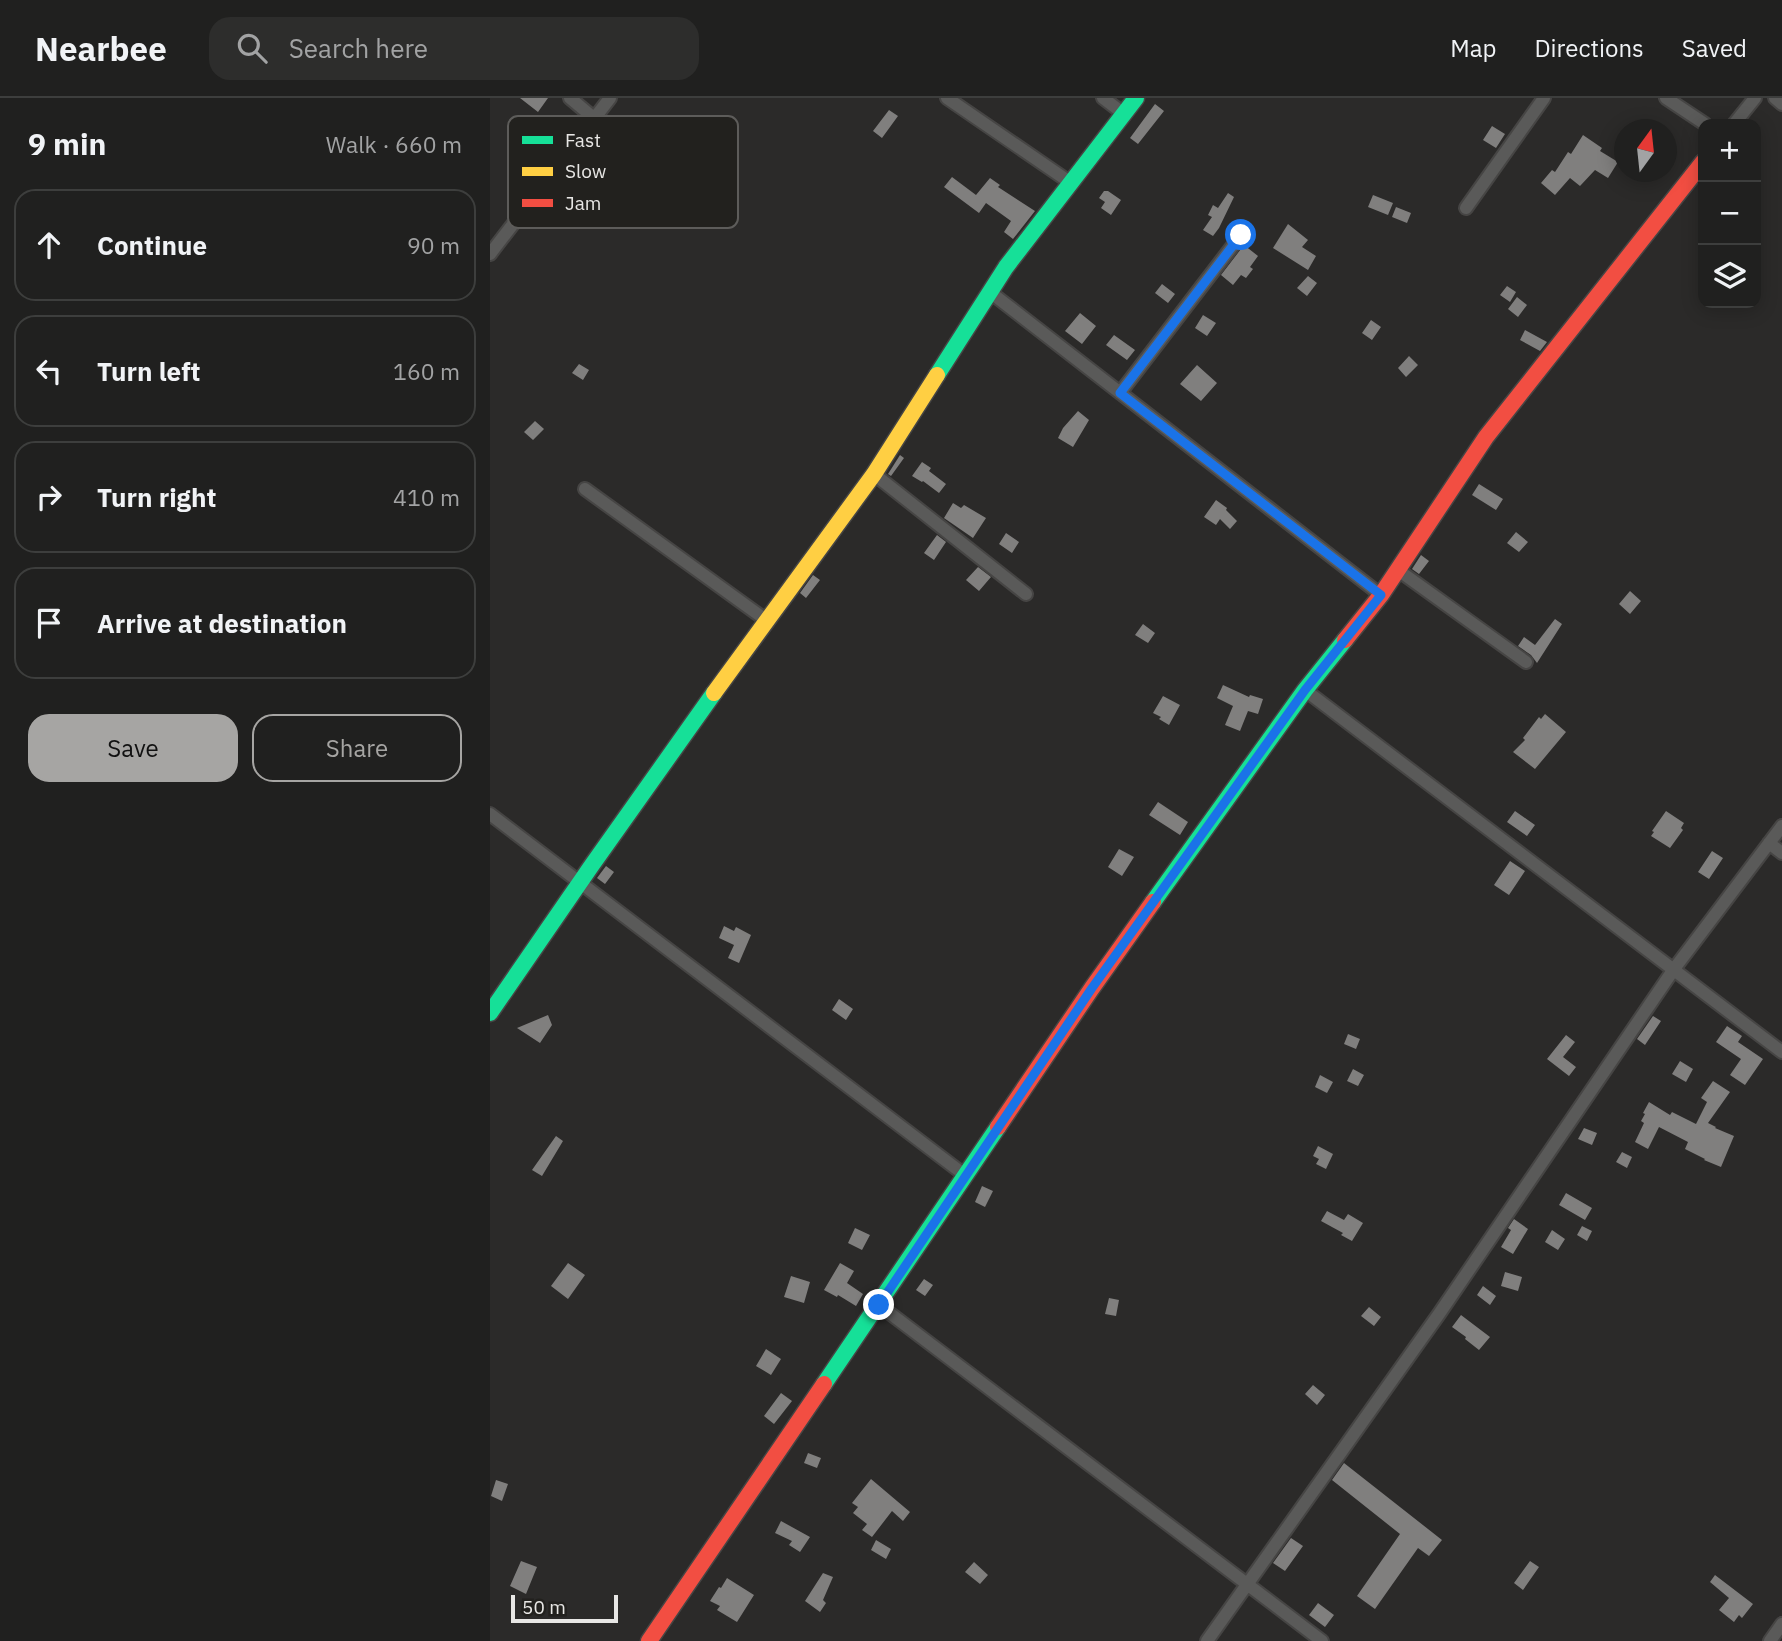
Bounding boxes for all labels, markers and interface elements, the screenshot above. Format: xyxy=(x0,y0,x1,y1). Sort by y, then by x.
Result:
search box xyxy=(209,17,699,80)
text: Nearbee xyxy=(35,27,167,70)
icon: search xyxy=(233,29,271,67)
text: Search here xyxy=(289,31,428,65)
text: Map xyxy=(1450,32,1496,64)
text: Directions xyxy=(1534,32,1644,64)
text: Saved xyxy=(1682,32,1747,64)
legend xyxy=(508,116,738,228)
north arrow xyxy=(1614,119,1677,182)
map controls xyxy=(1698,119,1761,308)
button: + xyxy=(1698,119,1761,182)
text: 9 min xyxy=(28,124,106,163)
text: Fast xyxy=(565,128,601,152)
text: Walk · 660 m xyxy=(326,129,462,159)
text: Slow xyxy=(565,159,606,183)
button: − xyxy=(1698,182,1761,245)
text: Jam xyxy=(565,191,601,215)
route start xyxy=(1225,219,1256,250)
icon: ahead xyxy=(30,226,68,264)
text: Continue xyxy=(97,228,207,262)
text: 90 m xyxy=(407,230,460,260)
button: layers xyxy=(1698,245,1761,308)
icon: left xyxy=(30,352,68,390)
text: Turn left xyxy=(97,354,200,388)
text: 160 m xyxy=(393,356,460,386)
icon: right xyxy=(30,478,68,516)
text: Turn right xyxy=(97,480,216,514)
text: 410 m xyxy=(393,482,460,512)
icon: arrive xyxy=(30,604,68,642)
text: Arrive at destination xyxy=(97,606,347,640)
button: Save xyxy=(28,714,238,782)
button: Share xyxy=(252,714,462,782)
route end xyxy=(863,1289,894,1320)
scale bar xyxy=(511,1592,618,1624)
text: 50 m xyxy=(522,1595,566,1619)

